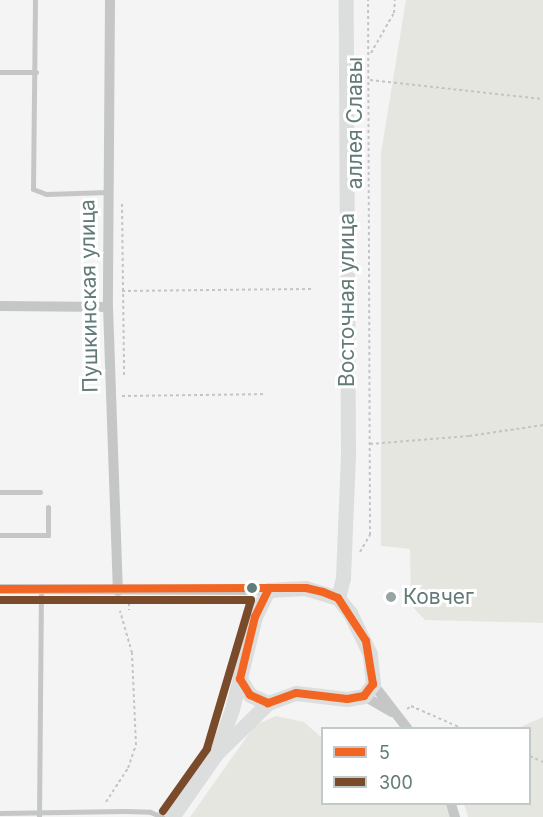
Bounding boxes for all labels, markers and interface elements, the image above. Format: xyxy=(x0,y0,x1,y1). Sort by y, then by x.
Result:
street label: аллея Славы xyxy=(342,57,368,189)
street label: Пушкинская улица xyxy=(75,199,103,393)
street label: Восточная улица xyxy=(334,213,360,387)
unlabelled marker xyxy=(246,582,258,594)
place label: Ковчег xyxy=(403,584,474,610)
marker: Ковчег xyxy=(384,590,398,604)
legend xyxy=(321,727,531,805)
text: 5 xyxy=(379,742,390,763)
text: 300 xyxy=(379,772,413,793)

